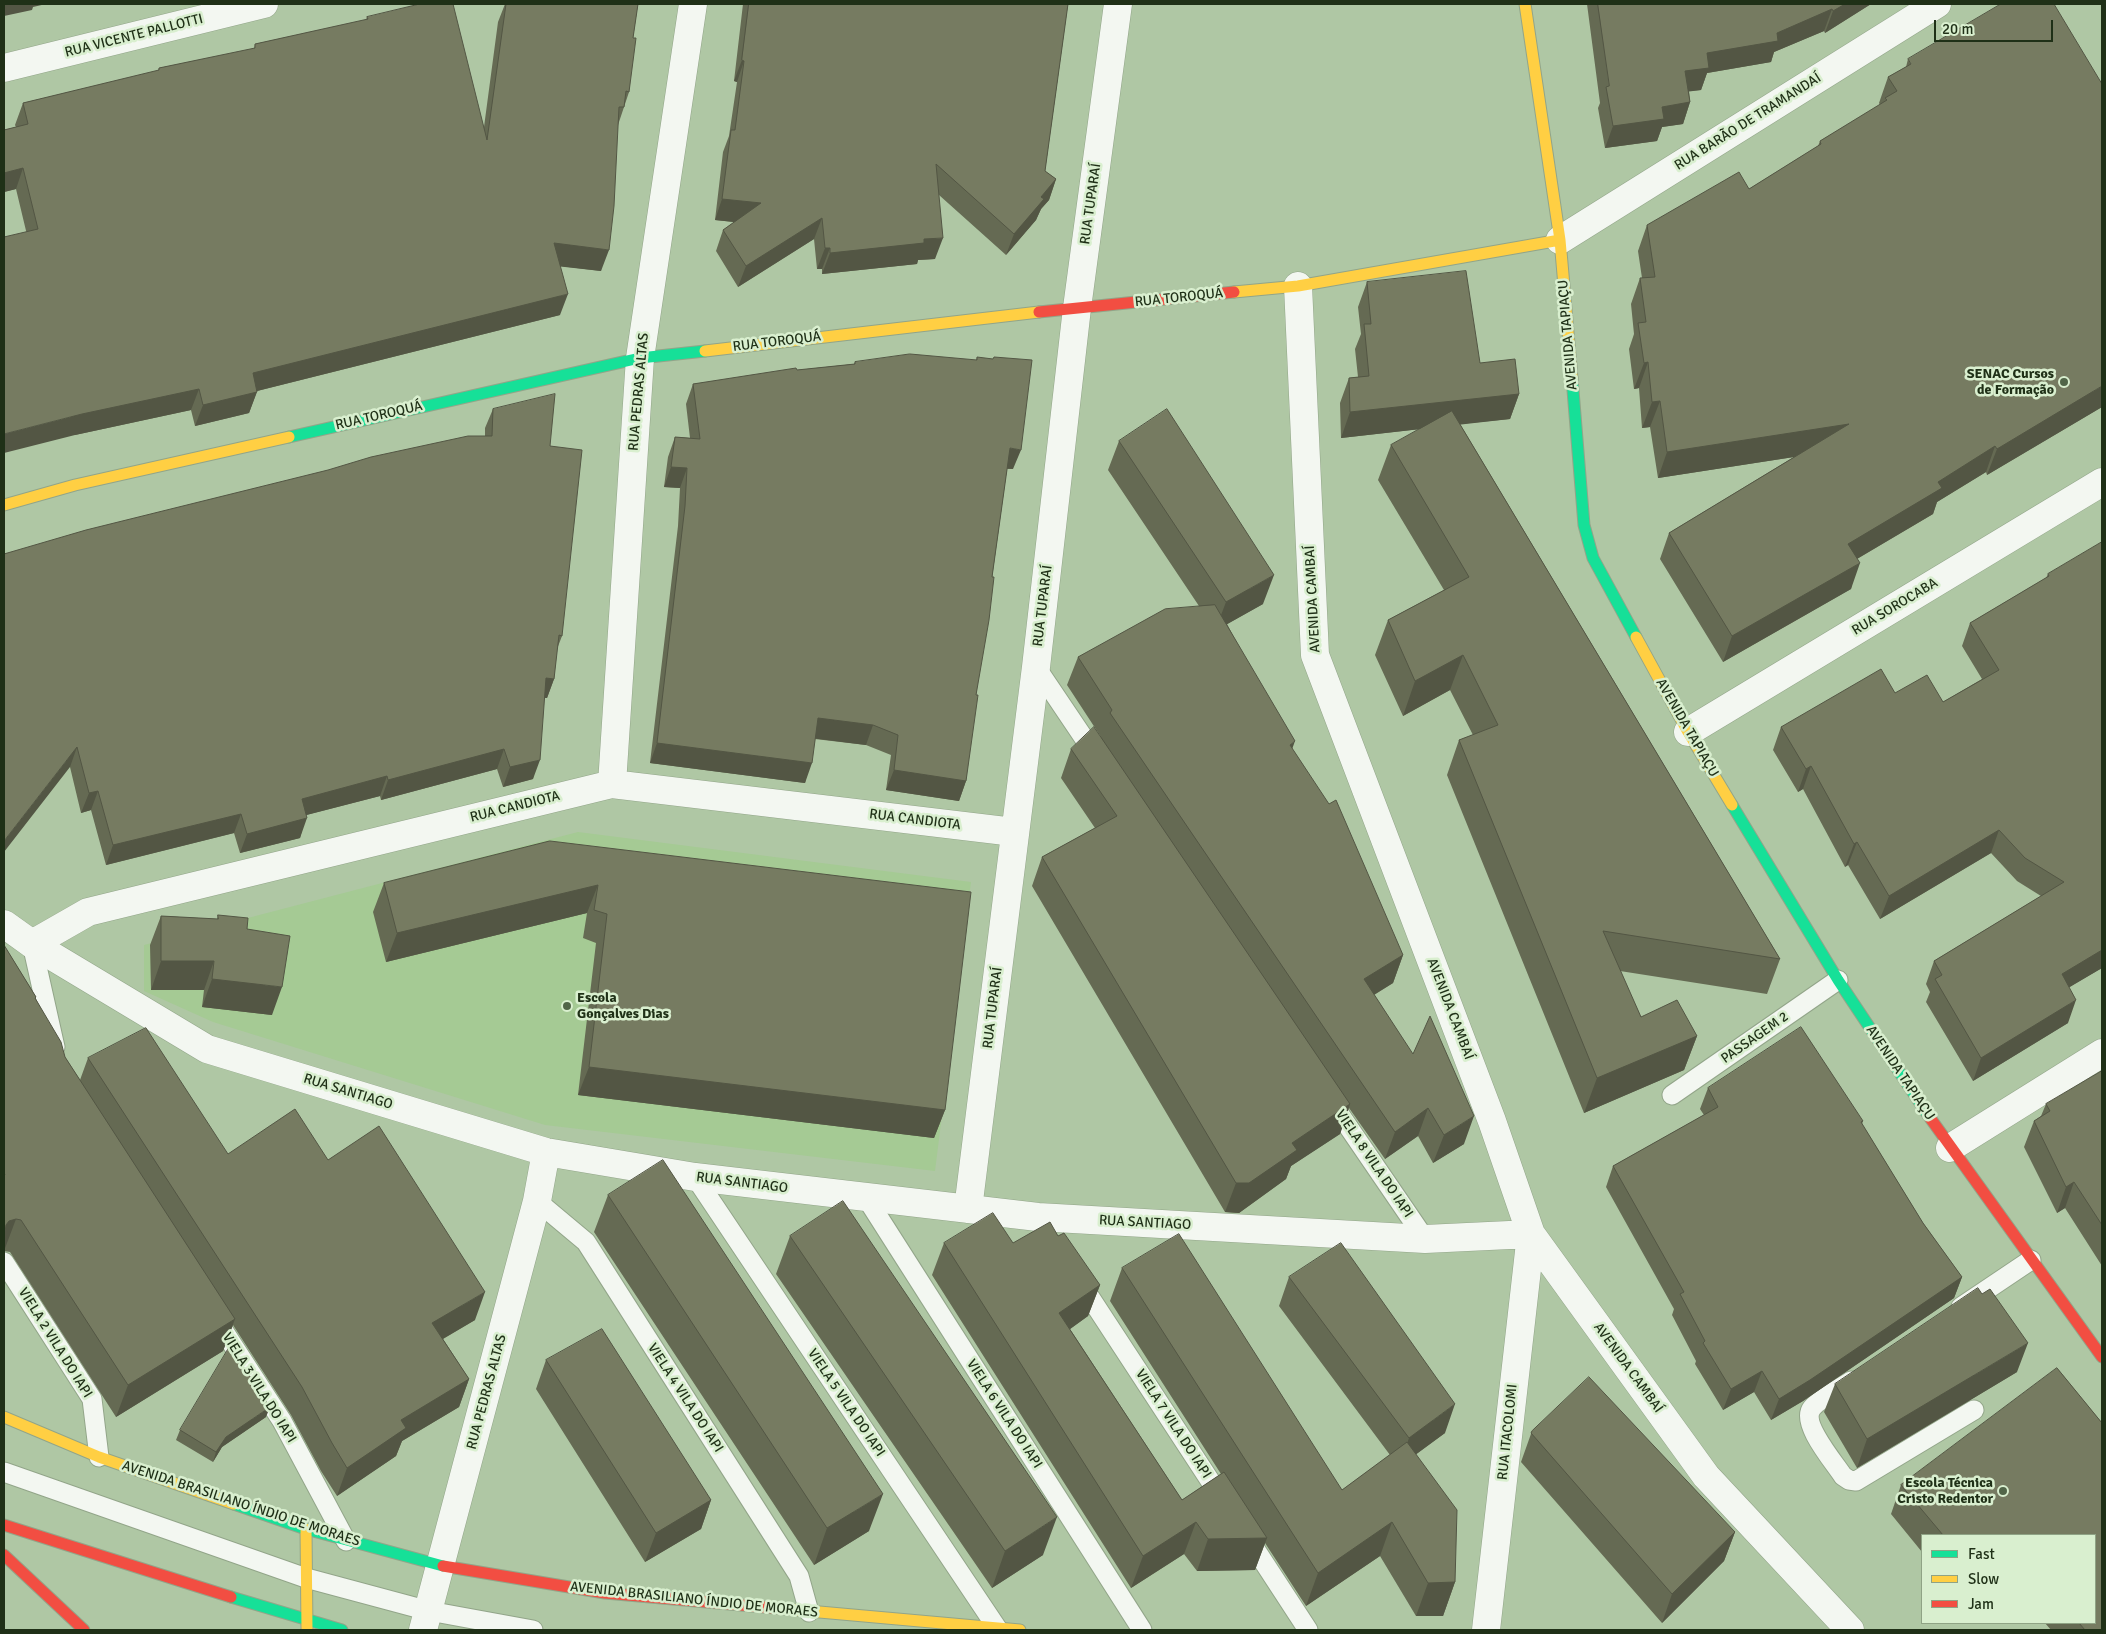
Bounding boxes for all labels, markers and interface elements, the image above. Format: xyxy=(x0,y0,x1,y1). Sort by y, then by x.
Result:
scale bar xyxy=(1936,10,2055,42)
street label: RUA VICENTE PALLOTTI xyxy=(63,11,205,61)
text: 20 m xyxy=(1942,20,1973,38)
street label: RUA BARÃO DE TRAMANDAÍ xyxy=(1671,70,1825,174)
street label: RUA TUPARAÍ xyxy=(1077,162,1105,246)
street label: AVENIDA TAPIAÇU xyxy=(1555,279,1581,391)
street label: RUA TOROQUÁ xyxy=(1134,285,1224,311)
street label: RUA TOROQUÁ xyxy=(732,328,822,356)
street label: RUA PEDRAS ALTAS xyxy=(625,332,653,452)
place label: SENAC Cursos de Formação xyxy=(1967,366,2054,398)
marker: SENAC Cursos de Formação xyxy=(2058,376,2070,388)
street label: RUA TOROQUÁ xyxy=(334,398,424,434)
street label: AVENIDA CAMBAÍ xyxy=(1302,545,1324,653)
street label: RUA TUPARAÍ xyxy=(1030,564,1056,648)
street label: RUA SOROCABA xyxy=(1849,575,1941,639)
street label: AVENIDA TAPIAÇU xyxy=(1652,676,1722,780)
street label: RUA CANDIOTA xyxy=(468,788,562,826)
street label: RUA CANDIOTA xyxy=(868,806,962,834)
street label: AVENIDA CAMBAÍ xyxy=(1423,956,1477,1062)
street label: RUA TUPARAÍ xyxy=(980,966,1006,1050)
place label: Escola Gonçalves Dias xyxy=(577,990,669,1022)
marker: Escola Gonçalves Dias xyxy=(561,1000,573,1012)
street label: PASSAGEM 2 xyxy=(1718,1009,1792,1067)
street label: AVENIDA TAPIAÇU xyxy=(1862,1022,1938,1124)
street label: RUA SANTIAGO xyxy=(301,1070,395,1114)
street label: VIELA 8 VILA DO IAPI xyxy=(1332,1107,1416,1221)
street label: RUA SANTIAGO xyxy=(695,1169,789,1197)
street label: RUA SANTIAGO xyxy=(1098,1212,1192,1234)
street label: VIELA 2 VILA DO IAPI xyxy=(14,1285,96,1401)
street label: AVENIDA CAMBAÍ xyxy=(1590,1320,1666,1416)
street label: VIELA 3 VILA DO IAPI xyxy=(218,1330,300,1446)
street label: RUA PEDRAS ALTAS xyxy=(464,1333,510,1451)
street label: VIELA 4 VILA DO IAPI xyxy=(643,1340,727,1456)
street label: VIELA 5 VILA DO IAPI xyxy=(804,1346,888,1460)
street label: VIELA 6 VILA DO IAPI xyxy=(962,1356,1046,1472)
street label: VIELA 7 VILA DO IAPI xyxy=(1131,1366,1215,1482)
street label: RUA ITACOLOMI xyxy=(1495,1383,1521,1481)
street label: AVENIDA BRASILIANO ÍNDIO DE MORAES xyxy=(120,1457,362,1551)
place label: Escola Técnica Cristo Redentor xyxy=(1897,1475,1993,1508)
marker: Escola Técnica Cristo Redentor xyxy=(1997,1485,2009,1497)
legend xyxy=(1921,1534,2096,1624)
text: Fast xyxy=(1968,1545,1995,1563)
text: Slow xyxy=(1968,1570,1999,1588)
street label: AVENIDA BRASILIANO ÍNDIO DE MORAES xyxy=(569,1579,819,1621)
text: Jam xyxy=(1968,1595,1994,1613)

